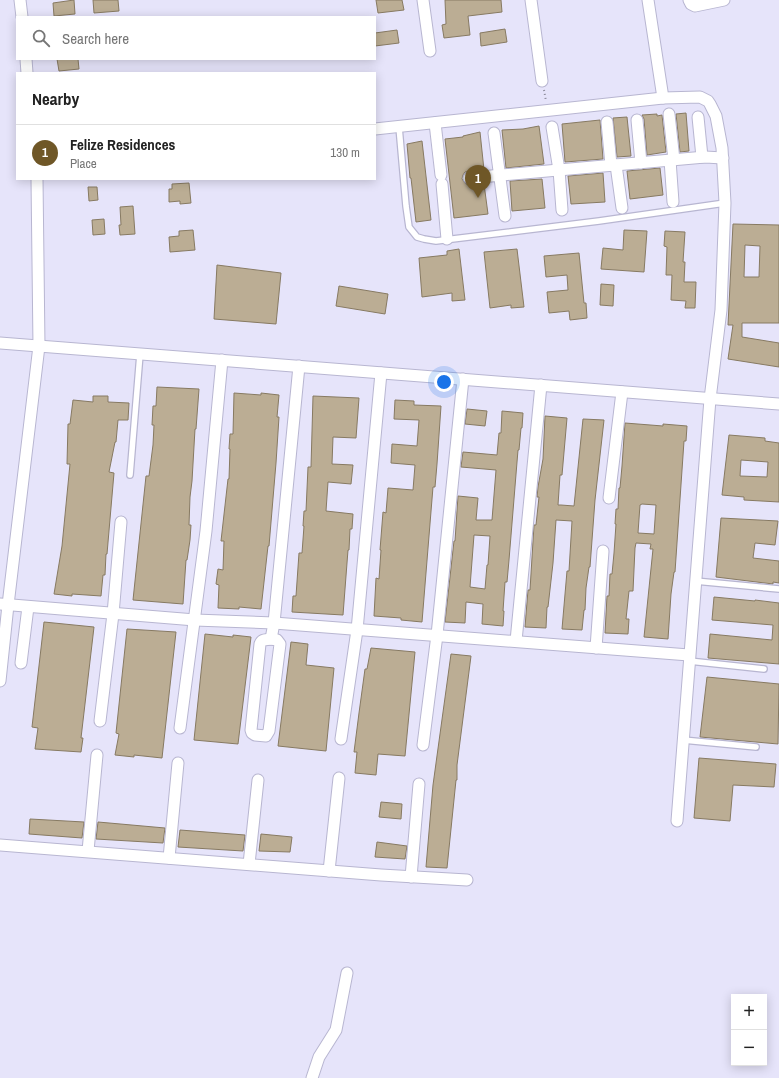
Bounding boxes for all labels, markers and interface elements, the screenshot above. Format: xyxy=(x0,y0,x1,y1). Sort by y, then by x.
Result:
search box xyxy=(16,16,376,60)
icon: search xyxy=(30,27,52,49)
text: Search here xyxy=(62,28,129,49)
text: Nearby xyxy=(32,87,79,110)
text: Felize Residences xyxy=(70,134,175,155)
text: 1 xyxy=(42,144,48,161)
text: 130 m xyxy=(330,144,360,161)
text: Place xyxy=(70,155,97,172)
pin: 1 xyxy=(465,165,491,198)
your location xyxy=(434,372,454,392)
map controls xyxy=(731,994,767,1066)
button: + xyxy=(731,994,767,1030)
button: − xyxy=(731,1030,767,1066)

